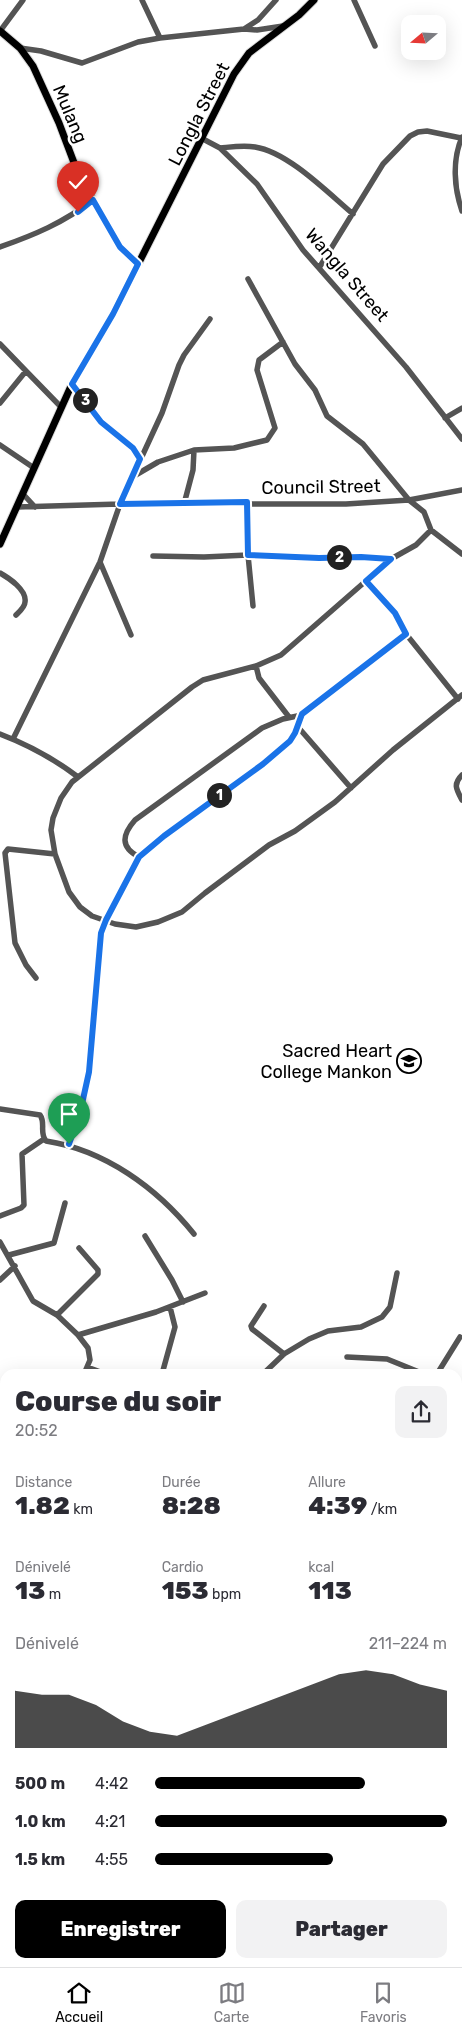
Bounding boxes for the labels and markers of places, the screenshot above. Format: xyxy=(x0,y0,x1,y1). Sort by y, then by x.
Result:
pin xyxy=(57,161,99,212)
pin: 3 xyxy=(72,388,98,412)
pin: 2 xyxy=(326,544,352,570)
pin: 1 xyxy=(206,782,232,808)
place label: Sacred Heart College Mankon xyxy=(260,1040,392,1083)
school or university icon: Sacred Heart College Mankon xyxy=(396,1048,422,1074)
pin xyxy=(48,1093,90,1144)

